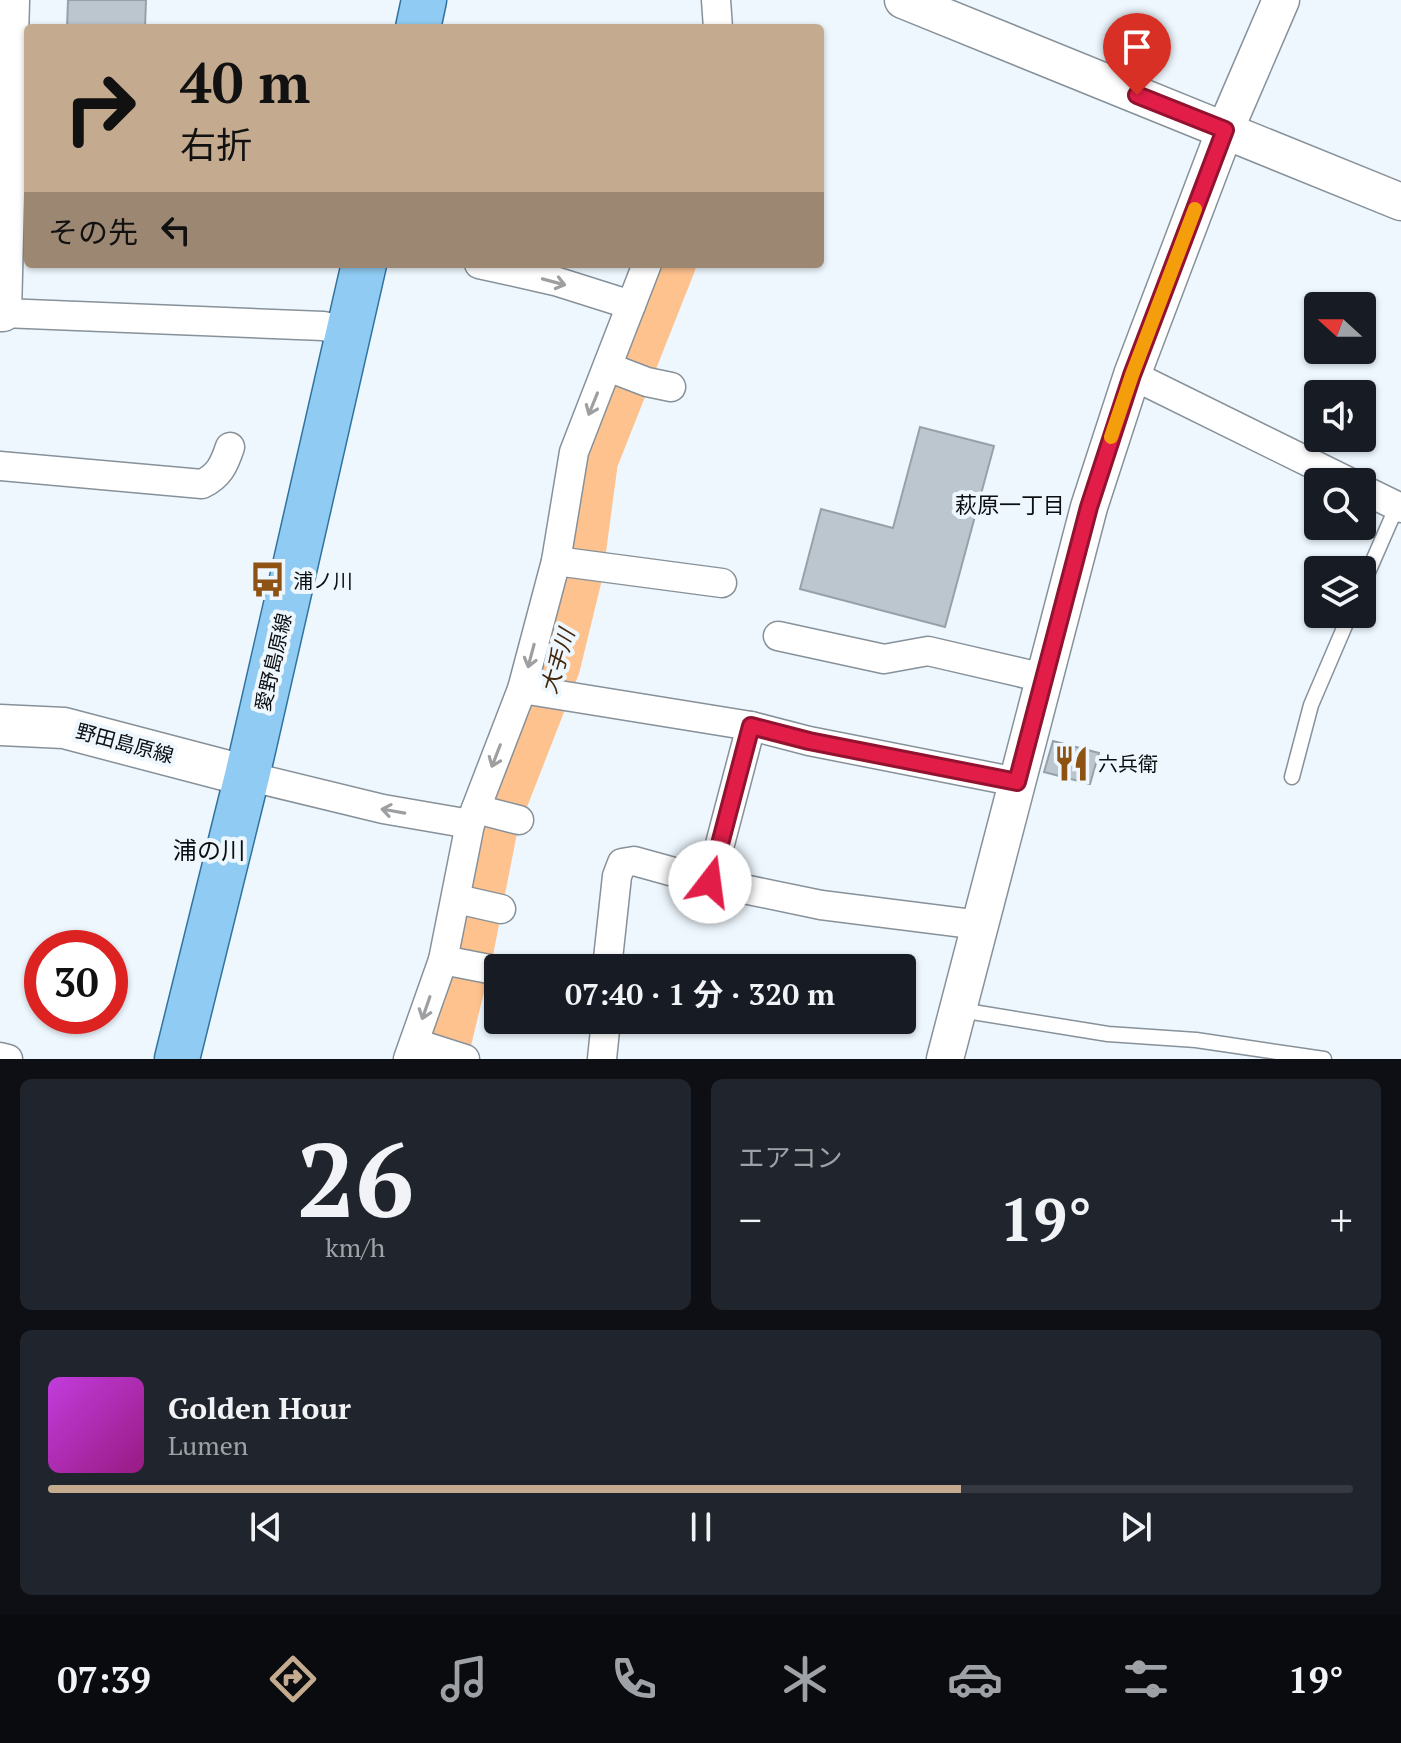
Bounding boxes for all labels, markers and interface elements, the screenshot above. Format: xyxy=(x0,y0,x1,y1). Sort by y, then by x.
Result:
pin xyxy=(1103,13,1171,95)
icon: arrive xyxy=(1115,25,1159,69)
text: 40 m xyxy=(180,45,310,119)
icon: right xyxy=(48,56,152,160)
text: 右折 xyxy=(180,121,252,168)
icon: left xyxy=(154,208,198,252)
text: その先 xyxy=(48,212,138,252)
one-way arrow xyxy=(541,275,567,290)
north arrow xyxy=(1304,292,1376,364)
map controls xyxy=(1304,292,1376,628)
button: sound xyxy=(1304,380,1376,452)
one-way arrow xyxy=(585,391,599,416)
button: search xyxy=(1304,468,1376,540)
district label: 萩原一丁目 xyxy=(955,490,1065,519)
button: layers xyxy=(1304,556,1376,628)
bus stop icon: 浦ノ川 xyxy=(248,561,286,599)
place label: 浦ノ川 xyxy=(293,567,353,594)
street label: 愛野島原線 xyxy=(249,610,297,714)
water label: 大手川 xyxy=(533,623,581,697)
one-way arrow xyxy=(523,642,538,668)
street label: 野田島原線 xyxy=(73,717,177,769)
one-way arrow xyxy=(488,744,502,768)
restaurant icon: 六兵衛 xyxy=(1053,744,1091,782)
place label: 六兵衛 xyxy=(1098,750,1158,777)
one-way arrow xyxy=(381,802,407,817)
district label: 浦の川 xyxy=(173,834,245,866)
position arrow xyxy=(668,840,752,924)
speed limit sign: 30 xyxy=(24,930,128,1034)
text: 07:40 · 1 分 · 320 m xyxy=(565,974,835,1014)
one-way arrow xyxy=(418,995,433,1020)
text: 26 xyxy=(296,1109,414,1247)
text: エアコン xyxy=(739,1140,843,1174)
text: 19° xyxy=(999,1179,1092,1258)
text: − xyxy=(739,1190,762,1249)
text: + xyxy=(1330,1190,1353,1249)
text: km/h xyxy=(325,1230,385,1264)
text: Golden Hour xyxy=(168,1388,351,1428)
text: Lumen xyxy=(168,1428,248,1462)
icon: previous xyxy=(244,1505,288,1549)
icon: pause xyxy=(679,1505,723,1549)
icon: next xyxy=(1114,1505,1158,1549)
icon: directions xyxy=(265,1651,321,1707)
icon: music xyxy=(436,1651,492,1707)
icon: phone xyxy=(606,1651,662,1707)
icon: climate xyxy=(777,1651,833,1707)
icon: car xyxy=(947,1651,1003,1707)
icon: filters xyxy=(1118,1651,1174,1707)
text: 07:39 xyxy=(57,1656,151,1703)
text: 19° xyxy=(1288,1656,1344,1703)

